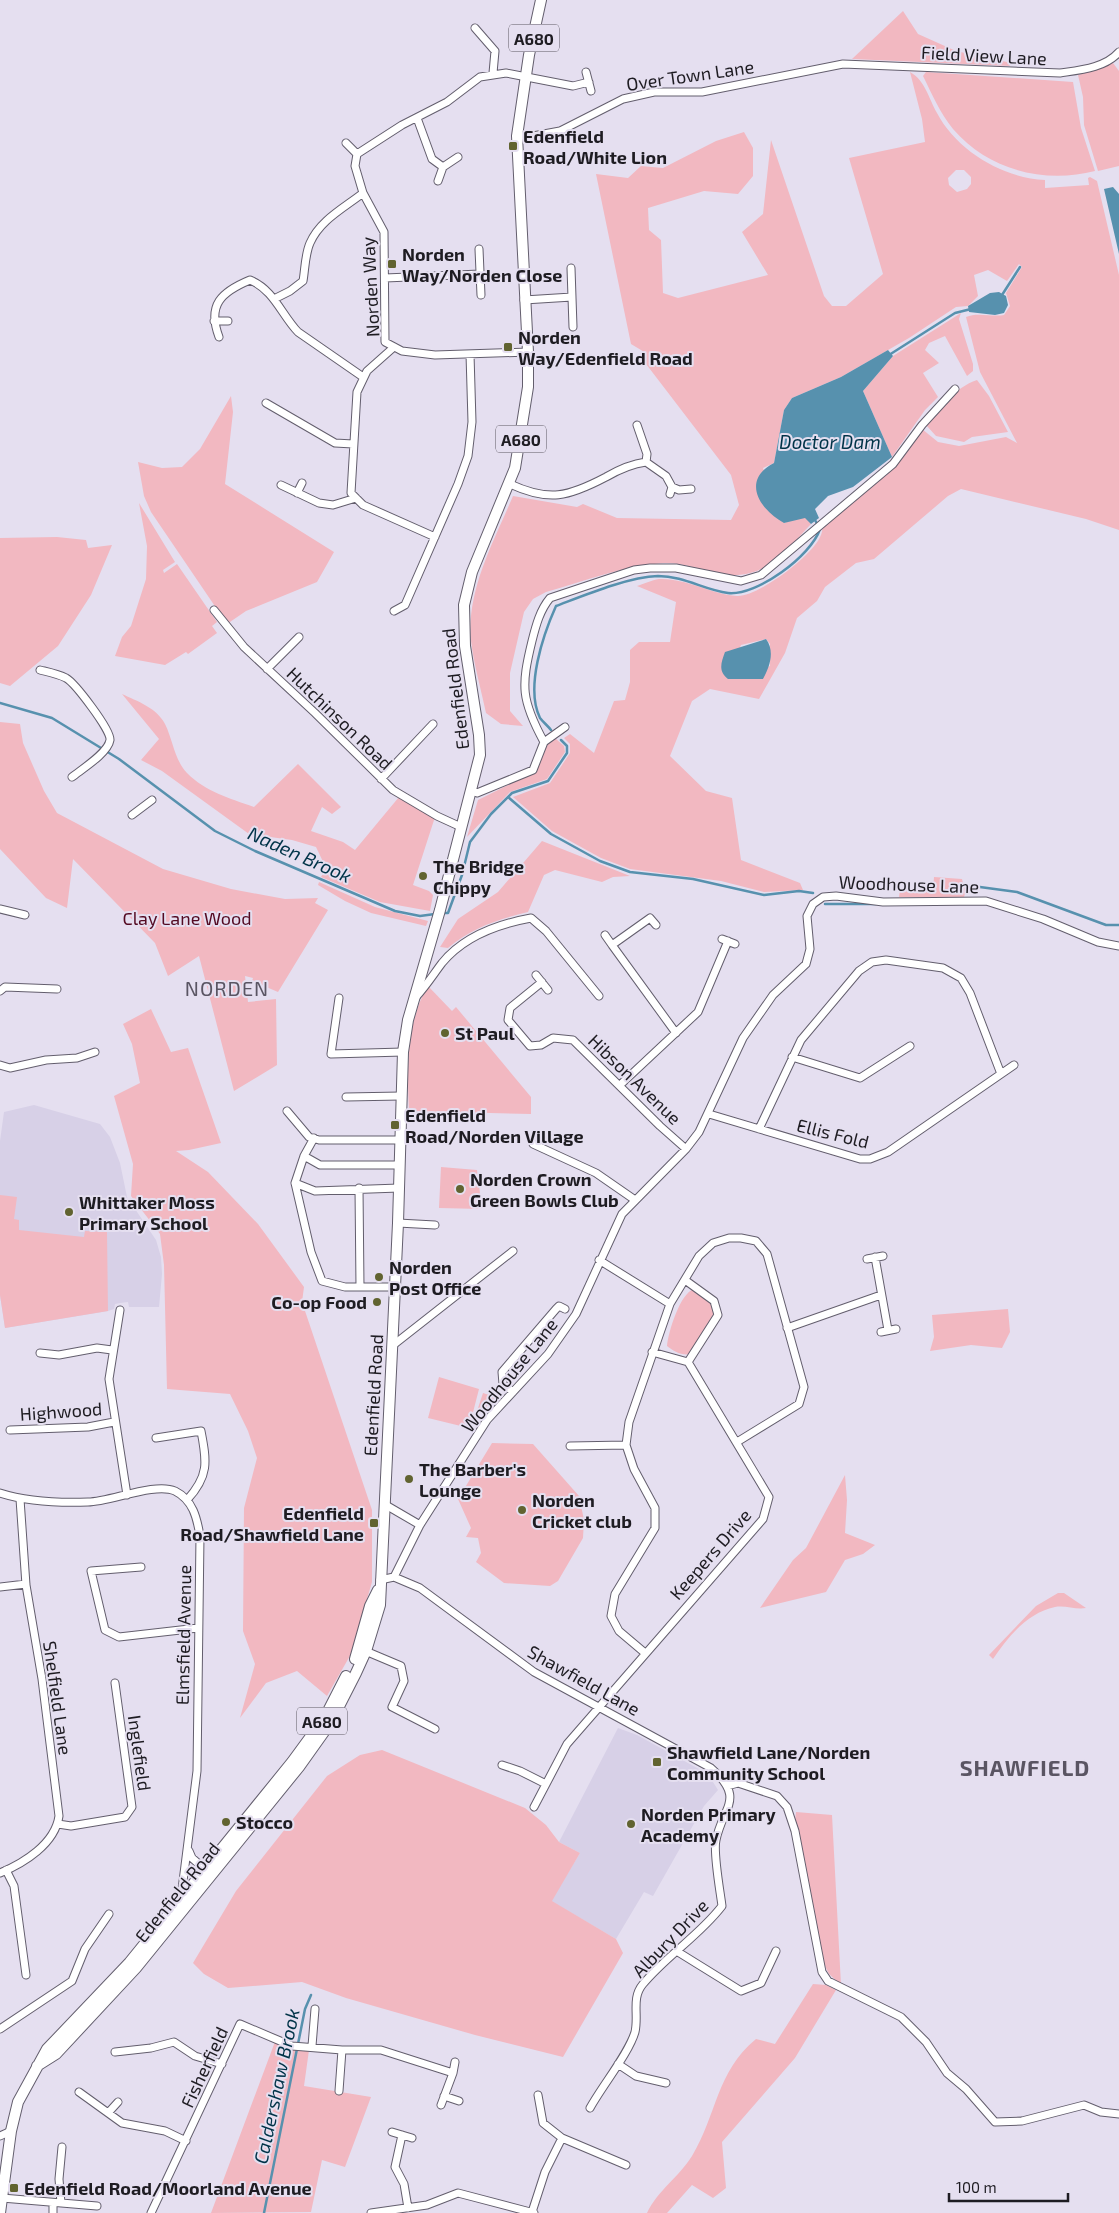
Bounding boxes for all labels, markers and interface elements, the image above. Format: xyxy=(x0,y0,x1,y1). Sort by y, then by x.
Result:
road number: A680 xyxy=(509,24,559,52)
street label: Field View Lane xyxy=(921,41,1047,69)
street label: Over Town Lane xyxy=(625,55,755,95)
place label: Edenfield Road/White Lion xyxy=(523,125,667,168)
marker: Edenfield Road/White Lion xyxy=(507,140,519,152)
street label: Norden Way xyxy=(356,236,384,338)
place label: Norden Way/Norden Close xyxy=(402,243,562,286)
marker: Norden Way/Norden Close xyxy=(386,258,398,270)
place label: Norden Way/Edenfield Road xyxy=(518,326,693,369)
marker: Norden Way/Edenfield Road xyxy=(502,341,514,353)
road number: A680 xyxy=(496,426,546,452)
water label: Doctor Dam xyxy=(779,430,881,453)
street label: Edenfield Road xyxy=(437,627,473,751)
street label: Hutchinson Road xyxy=(282,662,398,774)
water label: Naden Brook xyxy=(245,821,355,887)
place label: The Bridge Chippy xyxy=(433,855,524,898)
marker: The Bridge Chippy xyxy=(417,870,429,882)
street label: Woodhouse Lane xyxy=(838,871,980,897)
park label: Clay Lane Wood xyxy=(122,907,252,929)
district label: NORDEN xyxy=(185,976,269,1000)
place label: St Paul xyxy=(455,1022,515,1044)
marker: St Paul xyxy=(439,1027,451,1039)
street label: Hibson Avenue xyxy=(584,1029,686,1129)
place label: Edenfield Road/Norden Village xyxy=(405,1104,584,1147)
street label: Ellis Fold xyxy=(795,1113,871,1153)
marker: Edenfield Road/Norden Village xyxy=(389,1119,401,1131)
place label: Norden Crown Green Bowls Club xyxy=(470,1168,619,1211)
marker: Norden Crown Green Bowls Club xyxy=(454,1183,466,1195)
place label: Whittaker Moss Primary School xyxy=(79,1191,215,1234)
marker: Whittaker Moss Primary School xyxy=(63,1206,75,1218)
place label: Norden Post Office xyxy=(389,1256,481,1299)
marker: Norden Post Office xyxy=(373,1271,385,1283)
place label: Co-op Food xyxy=(271,1291,367,1313)
marker: Co-op Food xyxy=(371,1296,383,1308)
street label: Woodhouse Lane xyxy=(456,1313,562,1437)
street label: Edenfield Road xyxy=(359,1333,387,1457)
street label: Highwood xyxy=(19,1397,103,1425)
place label: The Barber's Lounge xyxy=(419,1458,526,1501)
marker: The Barber's Lounge xyxy=(403,1473,415,1485)
place label: Norden Cricket club xyxy=(532,1489,632,1532)
place label: Edenfield Road/Shawfield Lane xyxy=(180,1502,364,1545)
marker: Norden Cricket club xyxy=(516,1504,528,1516)
street label: Keepers Drive xyxy=(665,1504,755,1604)
marker: Edenfield Road/Shawfield Lane xyxy=(368,1517,380,1529)
street label: Elmsfield Avenue xyxy=(171,1565,195,1705)
street label: Shelfield Lane xyxy=(39,1640,77,1756)
street label: Shawfield Lane xyxy=(524,1640,644,1720)
road number: A680 xyxy=(297,1708,347,1734)
street label: Inglefield xyxy=(124,1714,156,1792)
place label: Shawfield Lane/Norden Community School xyxy=(667,1741,870,1784)
district label: SHAWFIELD xyxy=(960,1754,1090,1780)
marker: Shawfield Lane/Norden Community School xyxy=(651,1756,663,1768)
place label: Norden Primary Academy xyxy=(641,1803,776,1846)
place label: Stocco xyxy=(236,1811,293,1833)
marker: Stocco xyxy=(220,1816,232,1828)
marker: Norden Primary Academy xyxy=(625,1818,637,1830)
street label: Edenfield Road xyxy=(130,1838,224,1946)
street label: Albury Drive xyxy=(627,1894,713,1982)
water label: Caldershaw Brook xyxy=(248,2006,304,2166)
street label: Fisherfield xyxy=(176,2023,232,2111)
scale bar xyxy=(949,2170,1068,2202)
place label: Edenfield Road/Moorland Avenue xyxy=(24,2177,312,2199)
text: 100 m xyxy=(956,2178,997,2196)
marker: Edenfield Road/Moorland Avenue xyxy=(8,2182,20,2194)

